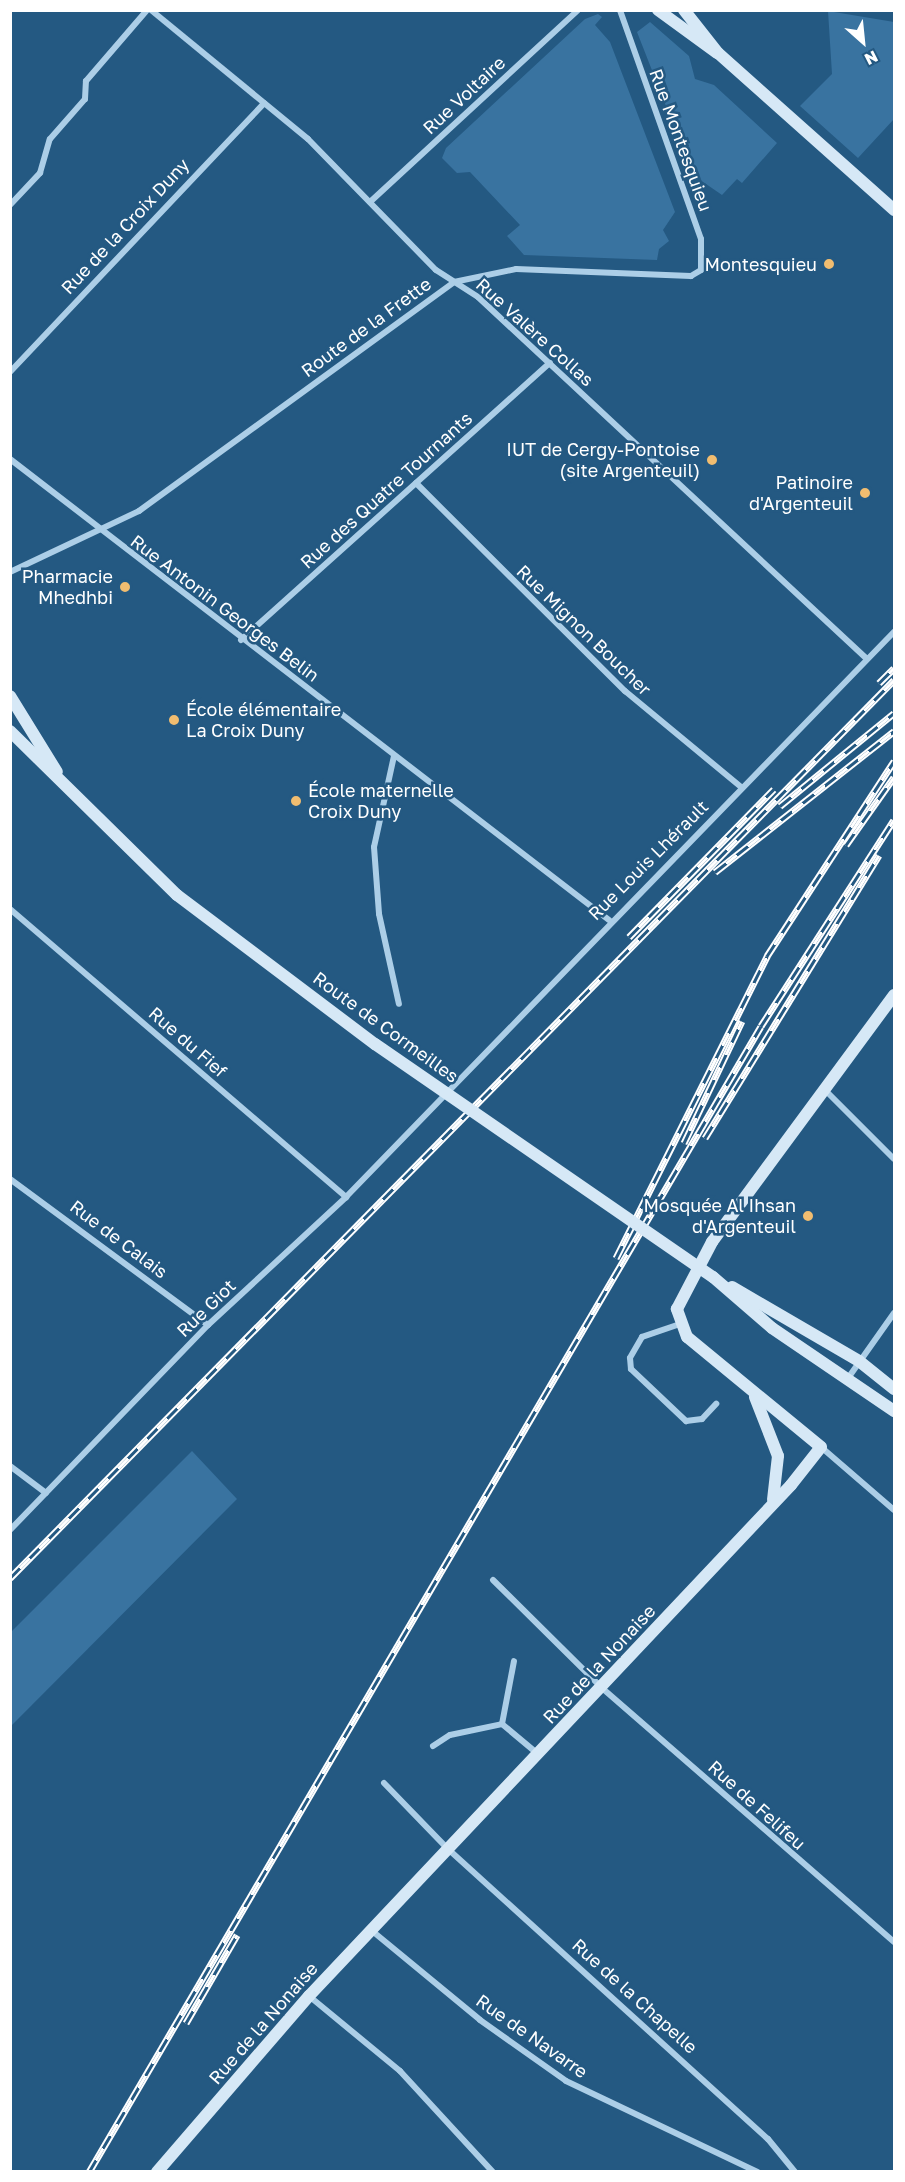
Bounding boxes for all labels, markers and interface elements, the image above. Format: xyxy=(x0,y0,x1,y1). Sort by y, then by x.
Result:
north arrow xyxy=(833,12,893,72)
text: N xyxy=(861,46,881,70)
street label: Rue Voltaire xyxy=(418,52,510,138)
street label: Rue Montesquieu xyxy=(645,66,717,214)
street label: Rue de la Croix Duny xyxy=(57,154,193,298)
place label: Montesquieu xyxy=(705,253,817,275)
marker: Montesquieu xyxy=(822,257,836,271)
street label: Route de la Frette xyxy=(297,273,435,381)
street label: Rue Valère Collas xyxy=(472,273,598,391)
street label: Rue des Quatre Tournants xyxy=(296,407,476,573)
place label: IUT de Cergy-Pontoise (site Argenteuil) xyxy=(506,439,700,482)
marker: IUT de Cergy-Pontoise (site Argenteuil) xyxy=(705,453,719,467)
place label: Patinoire d'Argenteuil xyxy=(749,472,853,514)
marker: Patinoire d'Argenteuil xyxy=(858,486,872,500)
street label: Rue Antonin Georges Belin xyxy=(126,530,324,686)
street label: Rue Mignon Boucher xyxy=(512,560,656,700)
place label: Pharmacie Mhedhbi xyxy=(22,566,113,608)
marker: Pharmacie Mhedhbi xyxy=(118,580,132,594)
place label: École élémentaire La Croix Duny xyxy=(186,699,341,742)
marker: École élémentaire La Croix Duny xyxy=(167,713,181,727)
place label: École maternelle Croix Duny xyxy=(308,780,454,822)
marker: École maternelle Croix Duny xyxy=(289,794,303,808)
street label: Rue Louis Lhérault xyxy=(584,796,712,924)
street label: Route de Cormeilles xyxy=(309,967,463,1087)
street label: Rue du Fief xyxy=(144,1002,232,1082)
street label: Rue de Calais xyxy=(66,1195,172,1283)
place label: Mosquée Al Ihsan d'Argenteuil xyxy=(643,1195,796,1238)
marker: Mosquée Al Ihsan d'Argenteuil xyxy=(801,1209,815,1223)
street label: Rue Giot xyxy=(172,1275,240,1341)
street label: Rue de la Nonaise xyxy=(538,1600,660,1728)
street label: Rue de Felifeu xyxy=(704,1756,810,1854)
street label: Rue de la Chapelle xyxy=(568,1934,702,2058)
street label: Rue de la Nonaise xyxy=(204,1958,322,2088)
street label: Rue de Navarre xyxy=(472,1990,592,2082)

